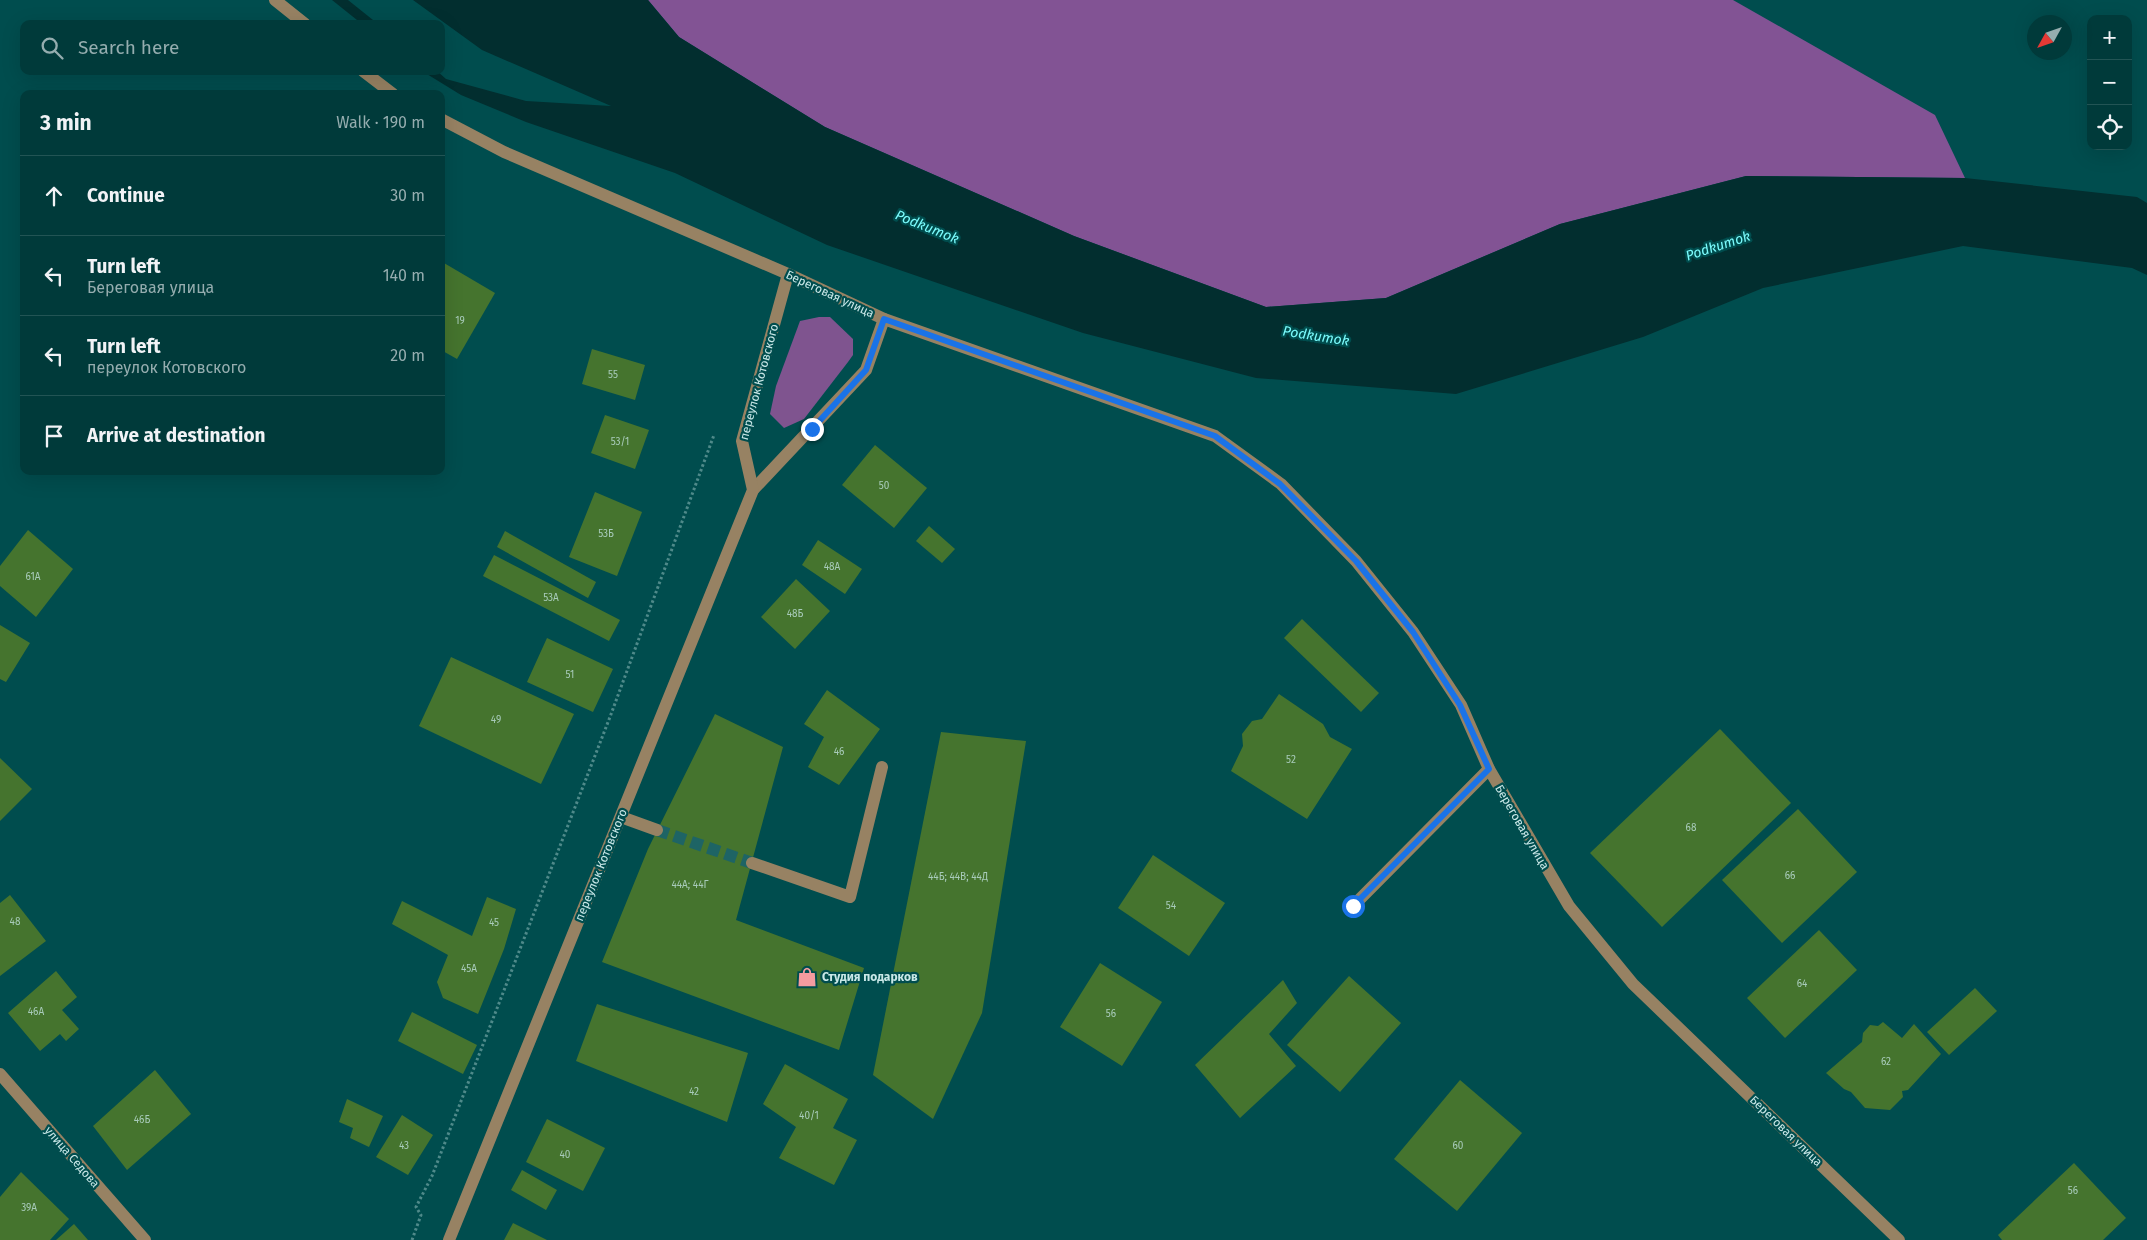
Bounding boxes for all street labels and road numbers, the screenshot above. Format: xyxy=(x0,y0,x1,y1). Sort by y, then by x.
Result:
street label: Береговая улица xyxy=(784,267,876,321)
street label: переулок Котовского xyxy=(737,322,781,442)
street label: Береговая улица xyxy=(1492,782,1552,872)
street label: переулок Котовского xyxy=(572,807,630,923)
street label: Береговая улица xyxy=(1747,1093,1825,1169)
street label: улица Седова xyxy=(42,1124,102,1190)

